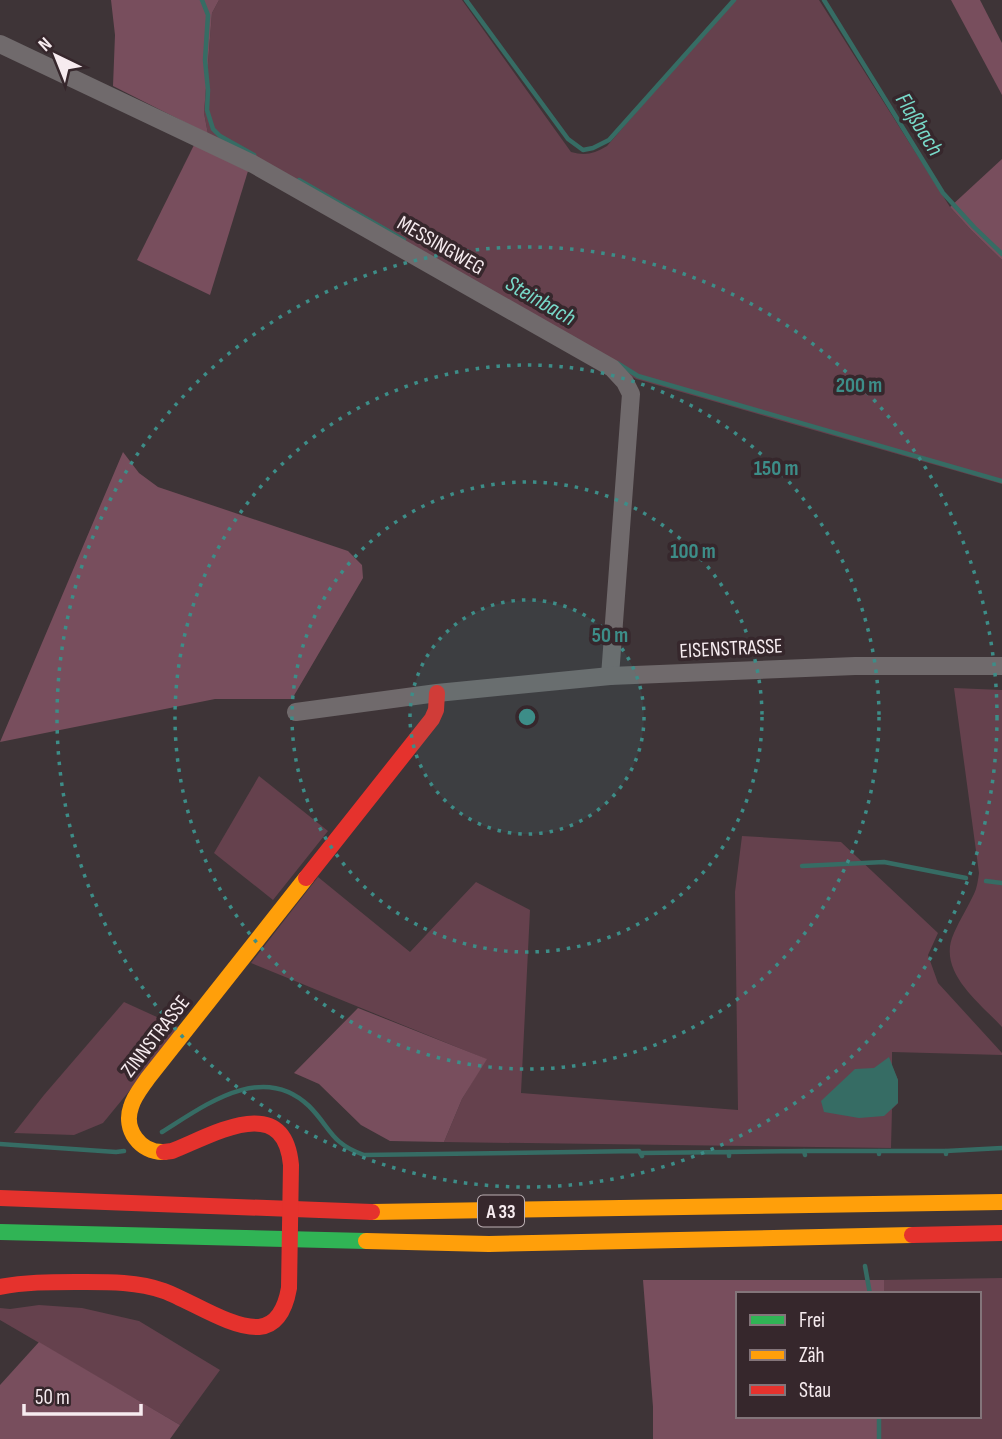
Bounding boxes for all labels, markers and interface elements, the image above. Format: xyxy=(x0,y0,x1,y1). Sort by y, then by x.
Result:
north arrow xyxy=(21,21,91,91)
text: N xyxy=(34,33,57,57)
water label: Flaßbach xyxy=(889,88,949,161)
street label: MESSINGWEG xyxy=(393,210,489,280)
water label: Steinbach xyxy=(500,270,581,332)
text: 200 m xyxy=(836,373,882,398)
text: 150 m xyxy=(754,456,798,481)
text: 100 m xyxy=(670,539,716,564)
text: 50 m xyxy=(592,623,628,648)
street label: EISENSTRASSE xyxy=(679,633,783,664)
centre of rings xyxy=(515,705,539,729)
street label: ZINNSTRASSE xyxy=(116,991,195,1082)
road number: A 33 xyxy=(478,1196,524,1226)
legend xyxy=(736,1292,981,1418)
text: Frei xyxy=(799,1308,825,1333)
text: Zäh xyxy=(799,1343,825,1368)
scale bar xyxy=(24,1372,142,1416)
text: Stau xyxy=(799,1378,831,1403)
text: 50 m xyxy=(35,1385,70,1410)

